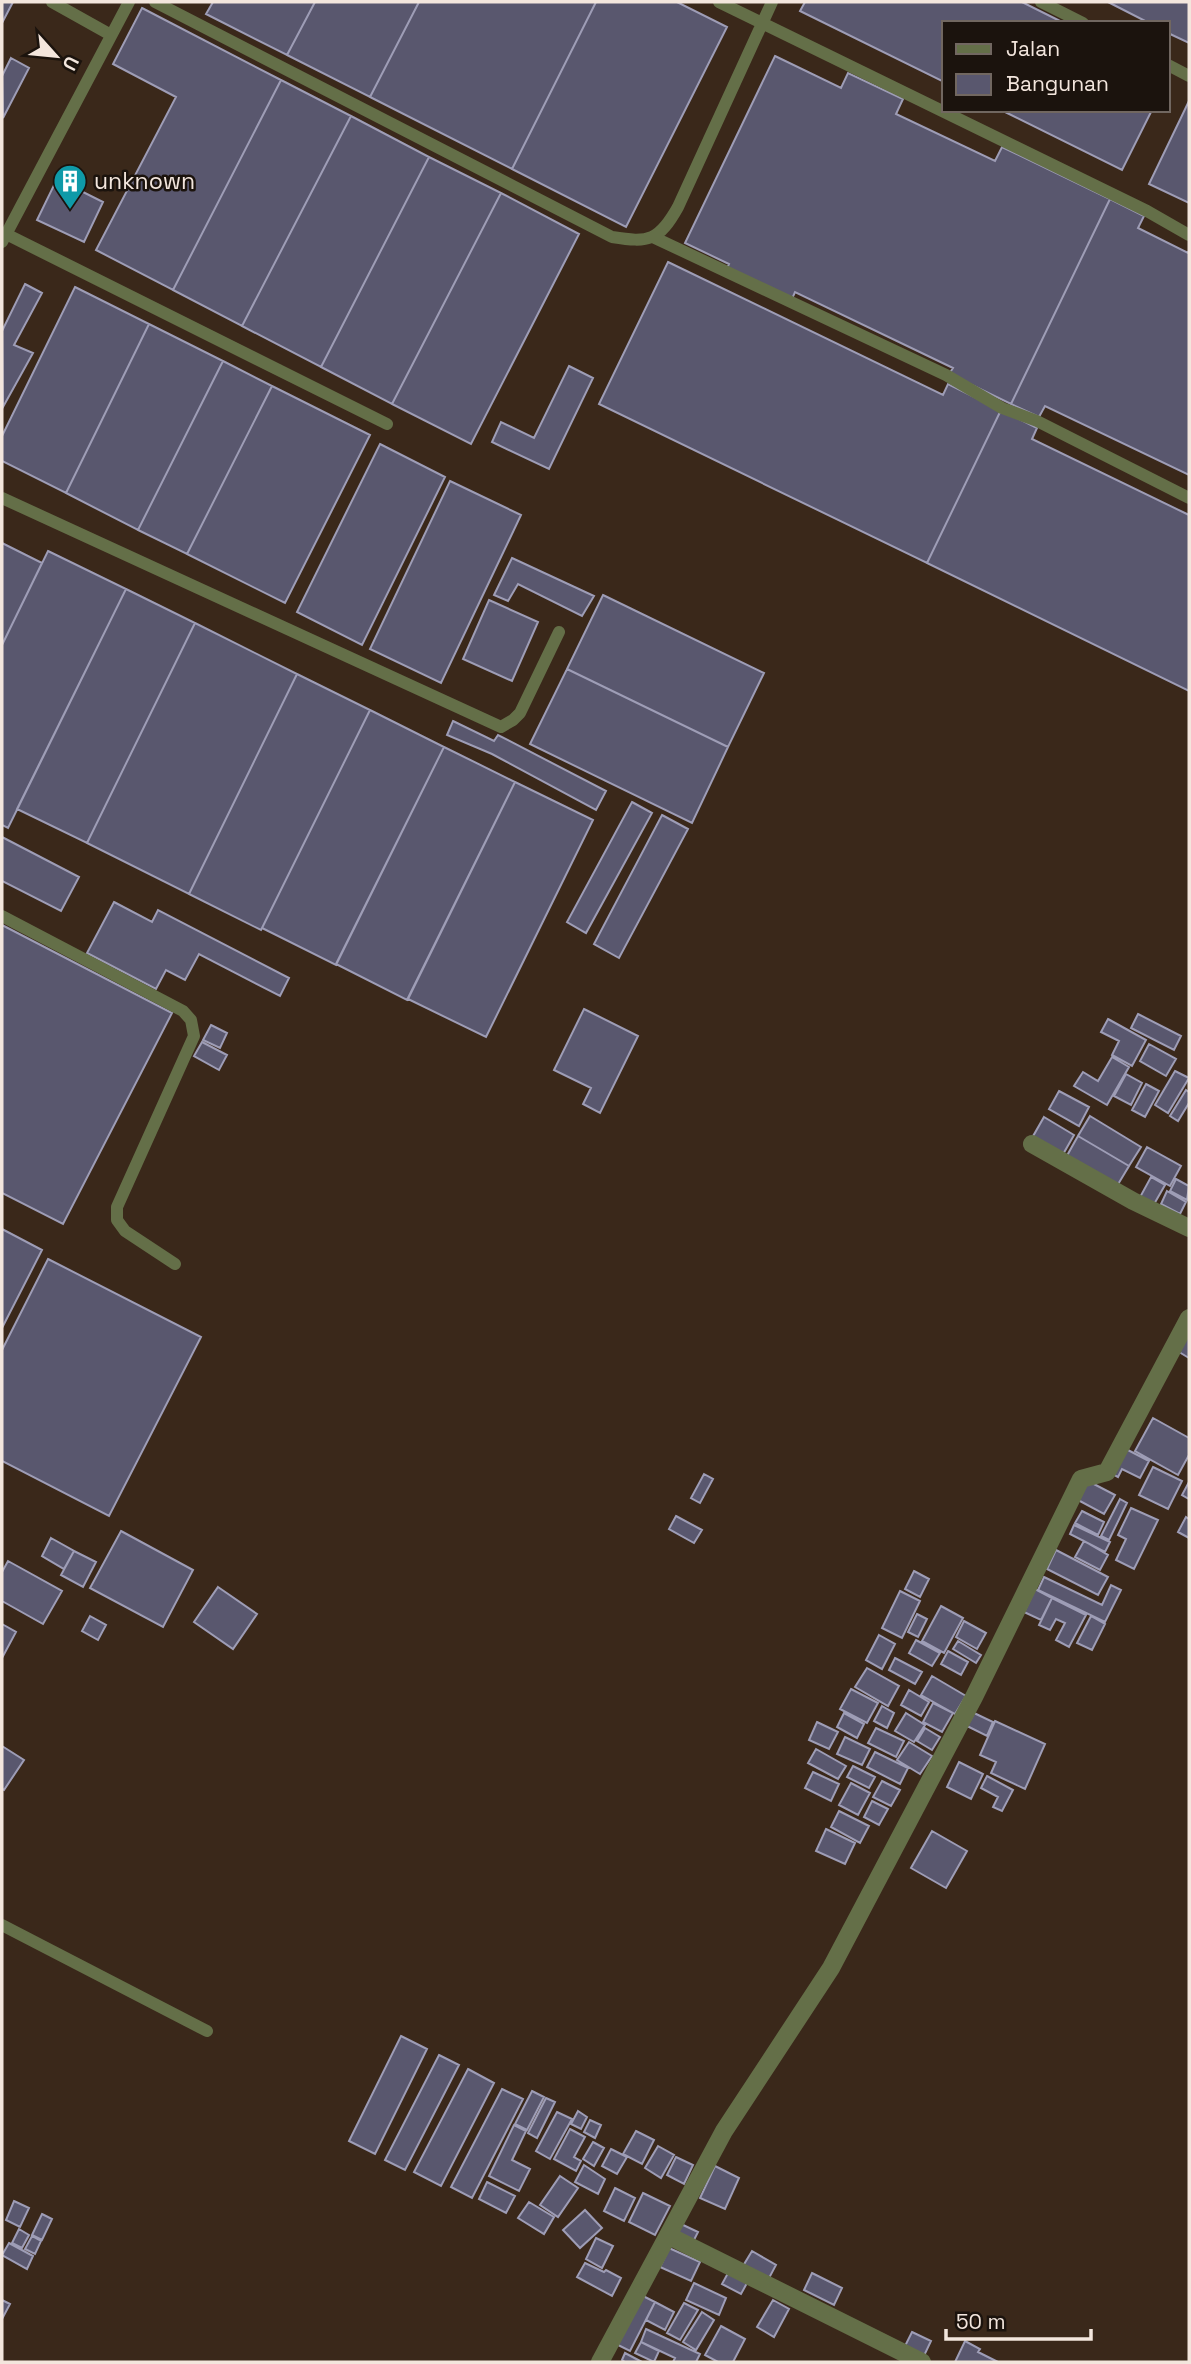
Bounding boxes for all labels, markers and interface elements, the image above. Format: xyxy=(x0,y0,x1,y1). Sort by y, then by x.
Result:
north arrow xyxy=(21,21,91,91)
legend xyxy=(942,21,1170,112)
text: Jalan xyxy=(1006,35,1060,62)
text: U xyxy=(57,52,85,75)
text: Bangunan xyxy=(1006,70,1109,97)
building icon: unknown xyxy=(51,162,89,211)
place label: unknown xyxy=(94,166,195,196)
scale bar xyxy=(946,2298,1091,2342)
text: 50 m xyxy=(956,2308,1006,2335)

